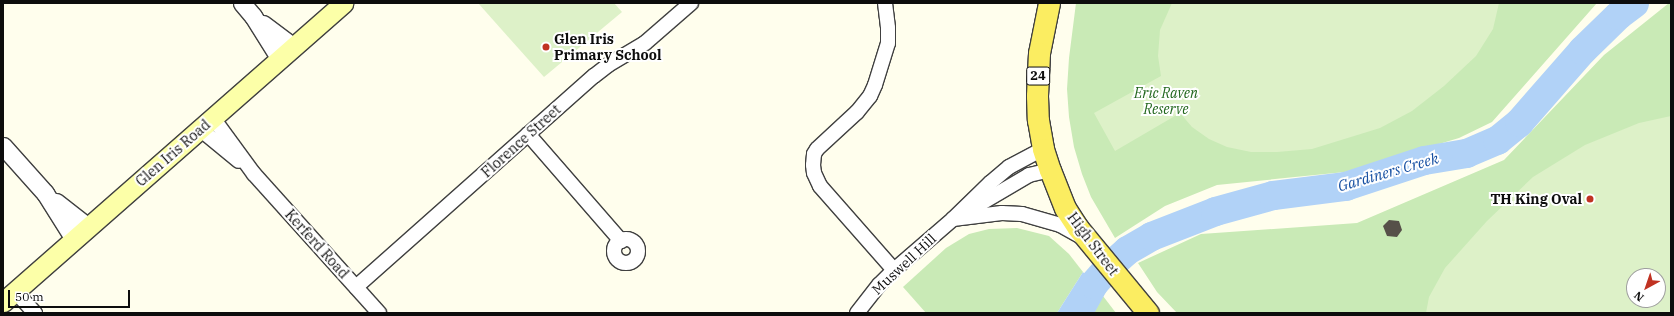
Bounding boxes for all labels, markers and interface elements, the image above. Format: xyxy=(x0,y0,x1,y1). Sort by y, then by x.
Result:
place label: Glen Iris Primary School xyxy=(554,31,662,64)
marker: Glen Iris Primary School xyxy=(541,42,551,52)
road number: 24 xyxy=(1026,65,1050,87)
park label: Eric Raven Reserve xyxy=(1134,85,1198,118)
street label: Florence Street xyxy=(478,101,564,181)
street label: Glen Iris Road xyxy=(132,116,214,190)
water label: Gardiners Creek xyxy=(1335,149,1441,195)
place label: TH King Oval xyxy=(1490,191,1582,207)
marker: TH King Oval xyxy=(1585,194,1595,204)
street label: Kerferd Road xyxy=(282,206,352,282)
street label: High Street xyxy=(1064,209,1122,279)
street label: Muswell Hill xyxy=(869,230,939,298)
north arrow xyxy=(1626,268,1666,308)
scale bar xyxy=(10,282,132,308)
text: N xyxy=(1631,288,1647,305)
text: 50 m xyxy=(15,289,44,304)

